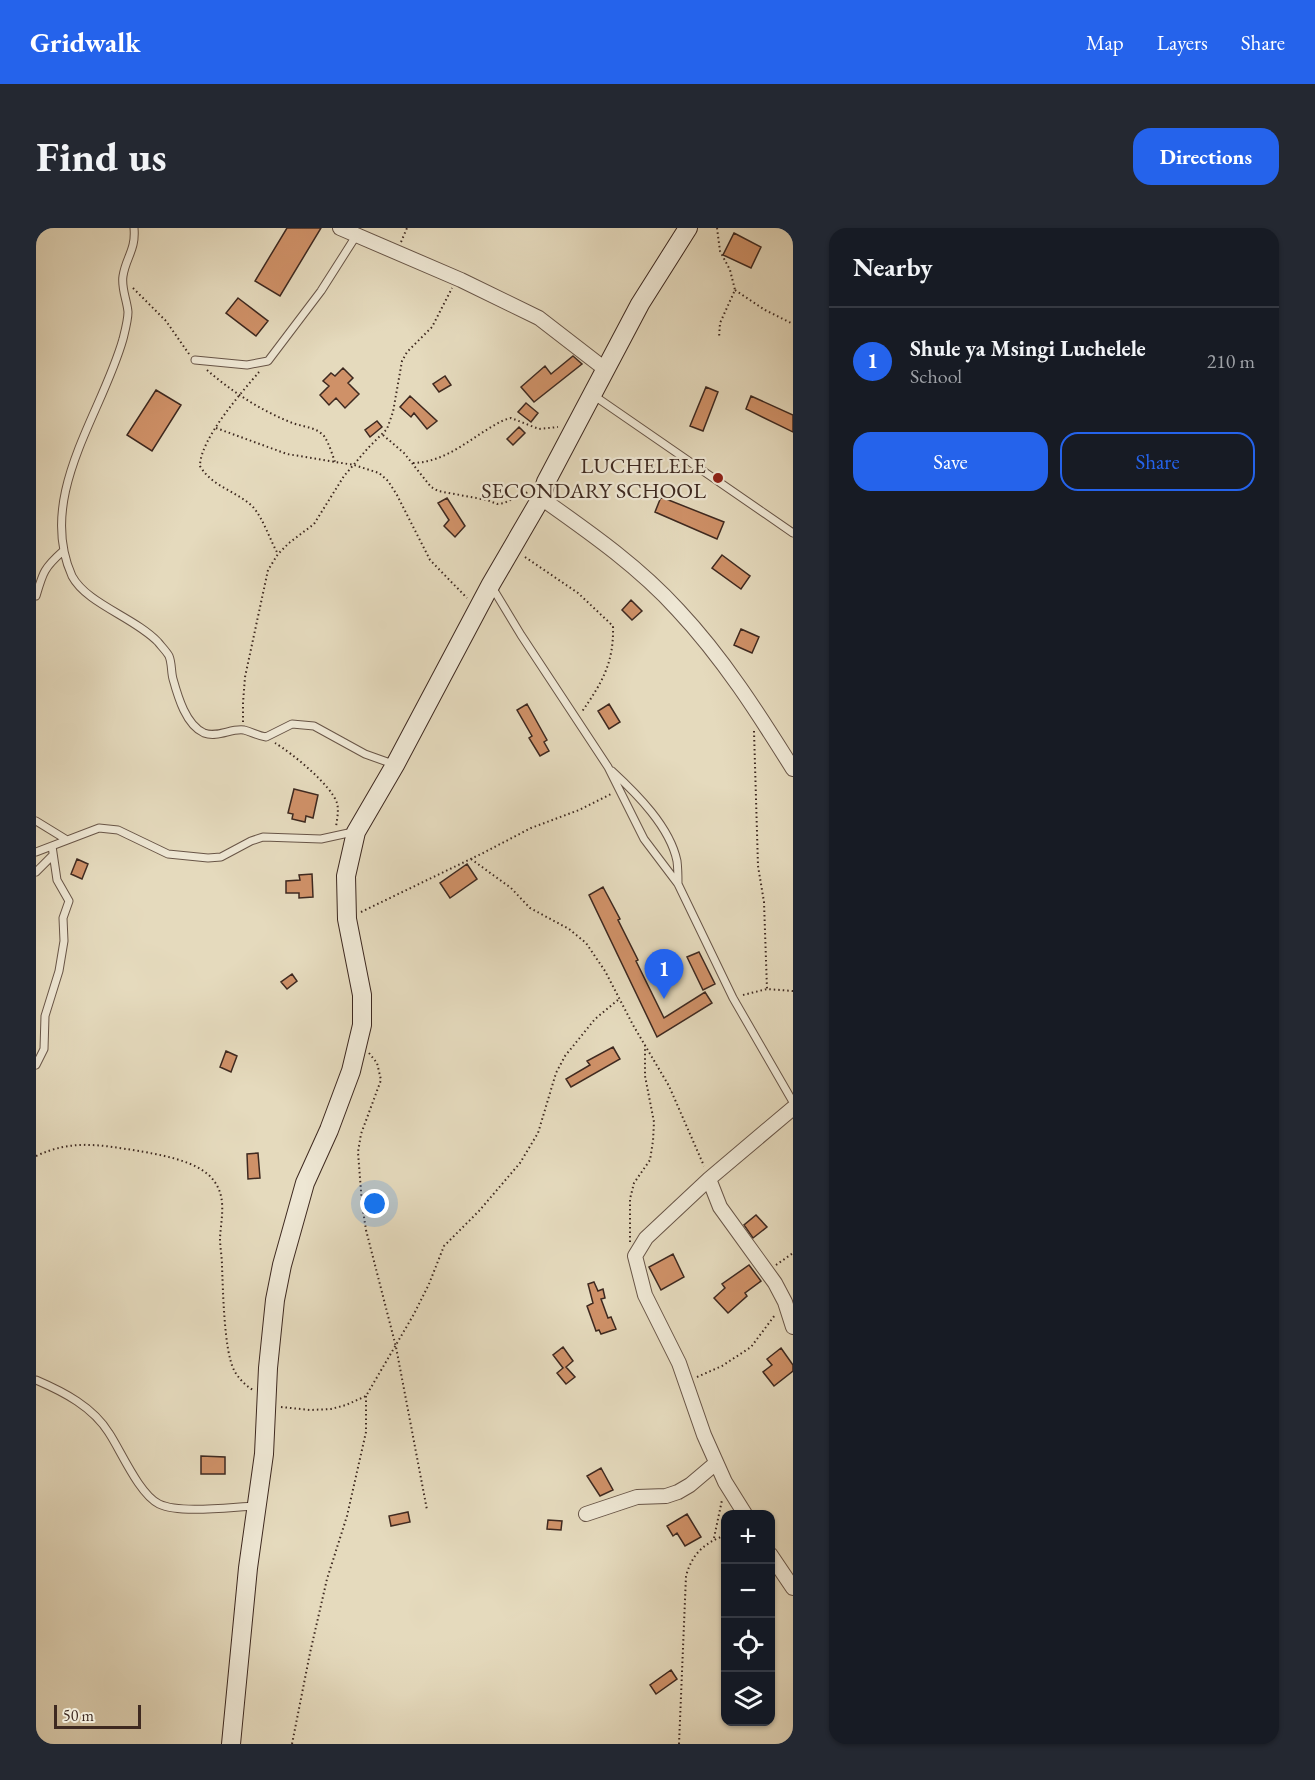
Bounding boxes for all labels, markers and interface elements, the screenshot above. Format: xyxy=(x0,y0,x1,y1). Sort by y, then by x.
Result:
text: Gridwalk xyxy=(30,24,141,60)
text: Map xyxy=(1086,29,1124,56)
text: Layers xyxy=(1157,29,1208,56)
text: Share xyxy=(1241,29,1285,56)
button: Directions xyxy=(1133,128,1279,185)
text: Find us xyxy=(36,129,167,184)
text: Nearby xyxy=(853,250,933,284)
text: Shule ya Msingi Luchelele xyxy=(910,334,1146,363)
text: 1 xyxy=(867,348,878,374)
text: 210 m xyxy=(1207,348,1255,374)
text: School xyxy=(910,363,962,389)
button: Save xyxy=(853,432,1048,491)
button: Share xyxy=(1060,432,1255,491)
place label: LUCHELELE SECONDARY SCHOOL xyxy=(481,451,706,505)
marker: LUCHELELE SECONDARY SCHOOL xyxy=(711,471,725,485)
pin: 1 xyxy=(644,950,684,999)
your location xyxy=(360,1189,389,1218)
map controls xyxy=(721,1510,775,1726)
button: + xyxy=(721,1510,775,1564)
button: − xyxy=(721,1564,775,1618)
button: locate xyxy=(721,1618,775,1672)
button: layers xyxy=(721,1672,775,1726)
scale bar xyxy=(54,1702,141,1730)
text: 50 m xyxy=(63,1705,94,1726)

